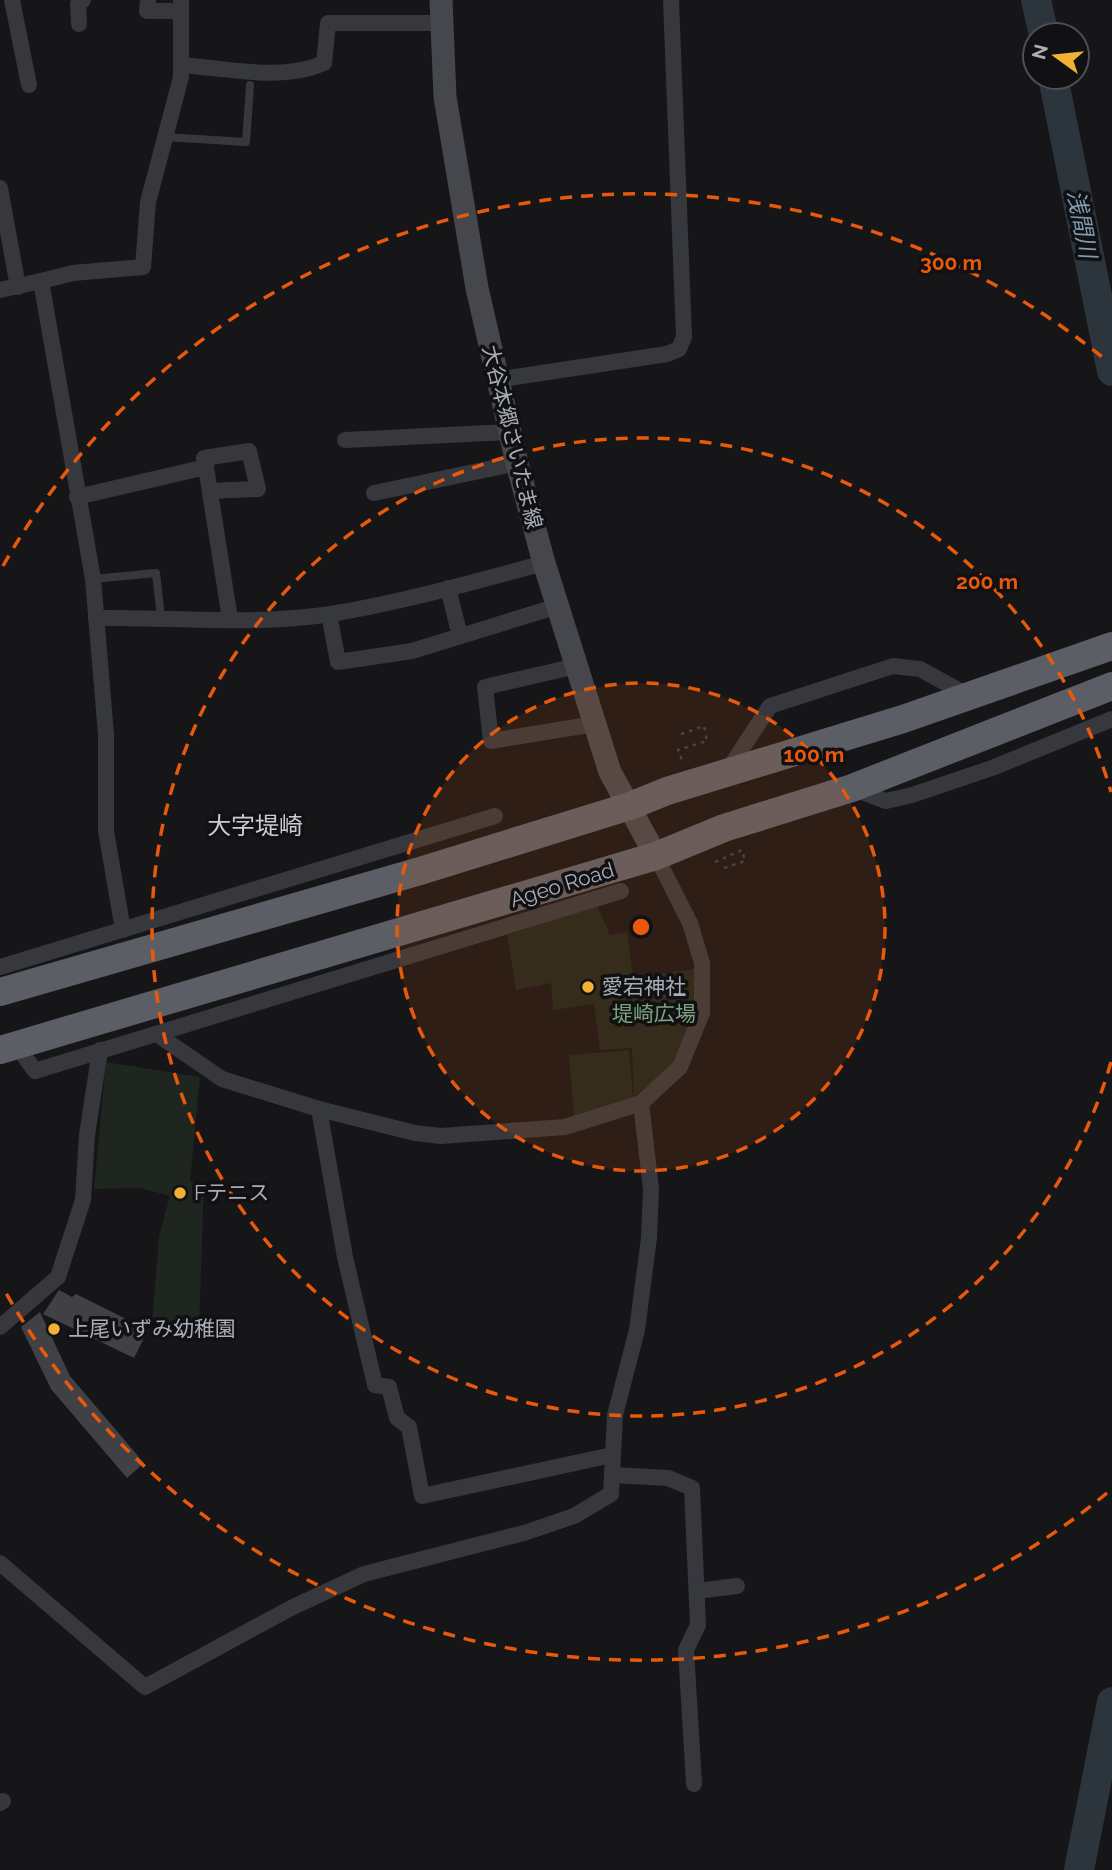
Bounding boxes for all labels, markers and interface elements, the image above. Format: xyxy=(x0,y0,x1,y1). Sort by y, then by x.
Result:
north arrow xyxy=(1021,21,1091,91)
text: N xyxy=(1027,42,1052,61)
water label: 浅間川 xyxy=(1063,187,1103,263)
text: 300 m xyxy=(920,250,982,275)
street label: 大谷本郷さいたま線 xyxy=(478,342,547,531)
text: 200 m xyxy=(956,569,1018,594)
text: 100 m xyxy=(784,742,844,767)
district label: 大字堤崎 xyxy=(207,811,303,840)
street label: Ageo Road xyxy=(507,857,617,912)
centre of rings xyxy=(629,915,653,939)
place label: 愛宕神社 xyxy=(602,974,686,999)
marker: 愛宕神社 xyxy=(580,979,596,995)
park label: 堤崎広場 xyxy=(612,1001,696,1026)
place label: Fテニス xyxy=(194,1180,269,1205)
marker: Fテニス xyxy=(172,1185,188,1201)
place label: 上尾いずみ幼稚園 xyxy=(68,1316,236,1341)
marker: 上尾いずみ幼稚園 xyxy=(46,1321,62,1337)

